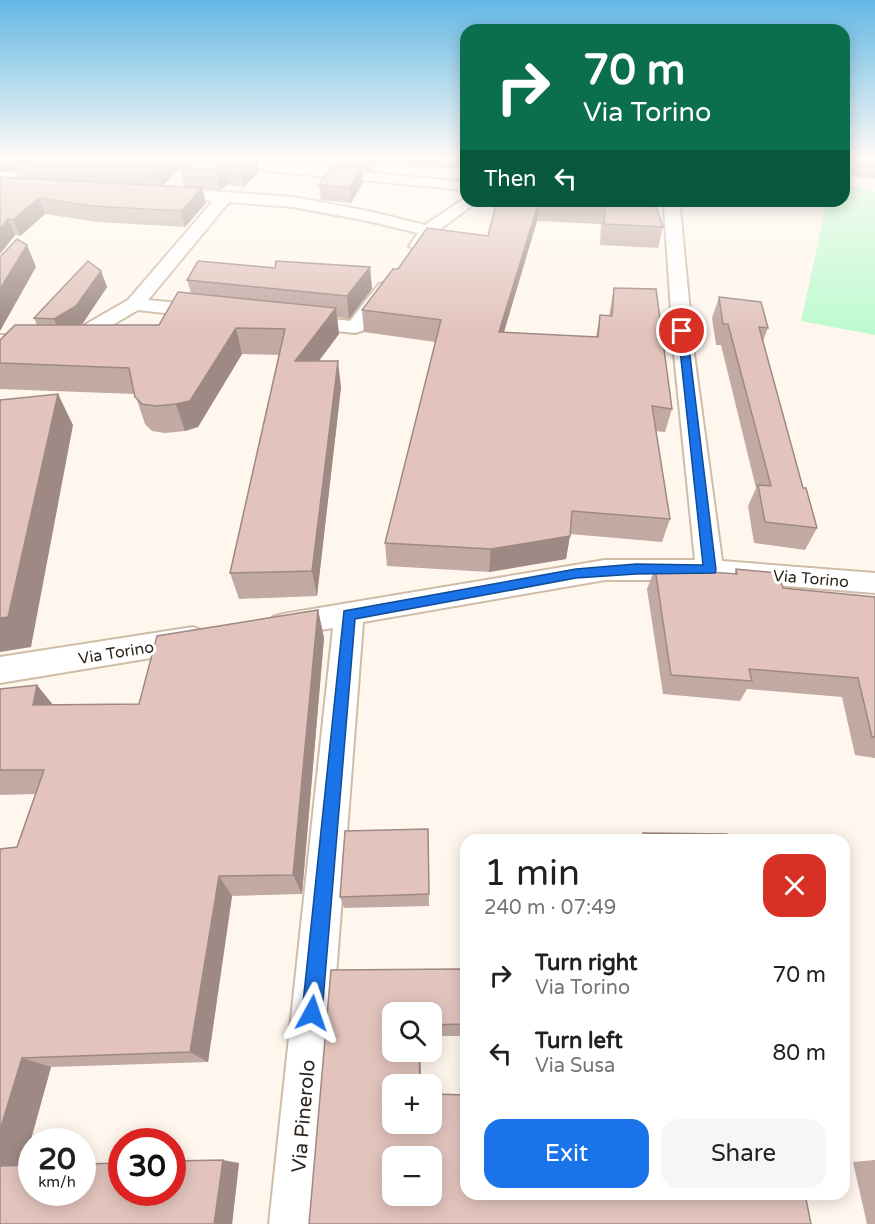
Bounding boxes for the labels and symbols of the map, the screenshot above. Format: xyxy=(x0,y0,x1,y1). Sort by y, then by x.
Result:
pin xyxy=(656,305,707,356)
street label: Via Torino xyxy=(772,566,850,592)
street label: Via Torino xyxy=(77,637,155,669)
position arrow xyxy=(280,981,344,1045)
street label: Via Pinerolo xyxy=(287,1058,321,1174)
speed limit sign: 30 xyxy=(108,1128,186,1206)

